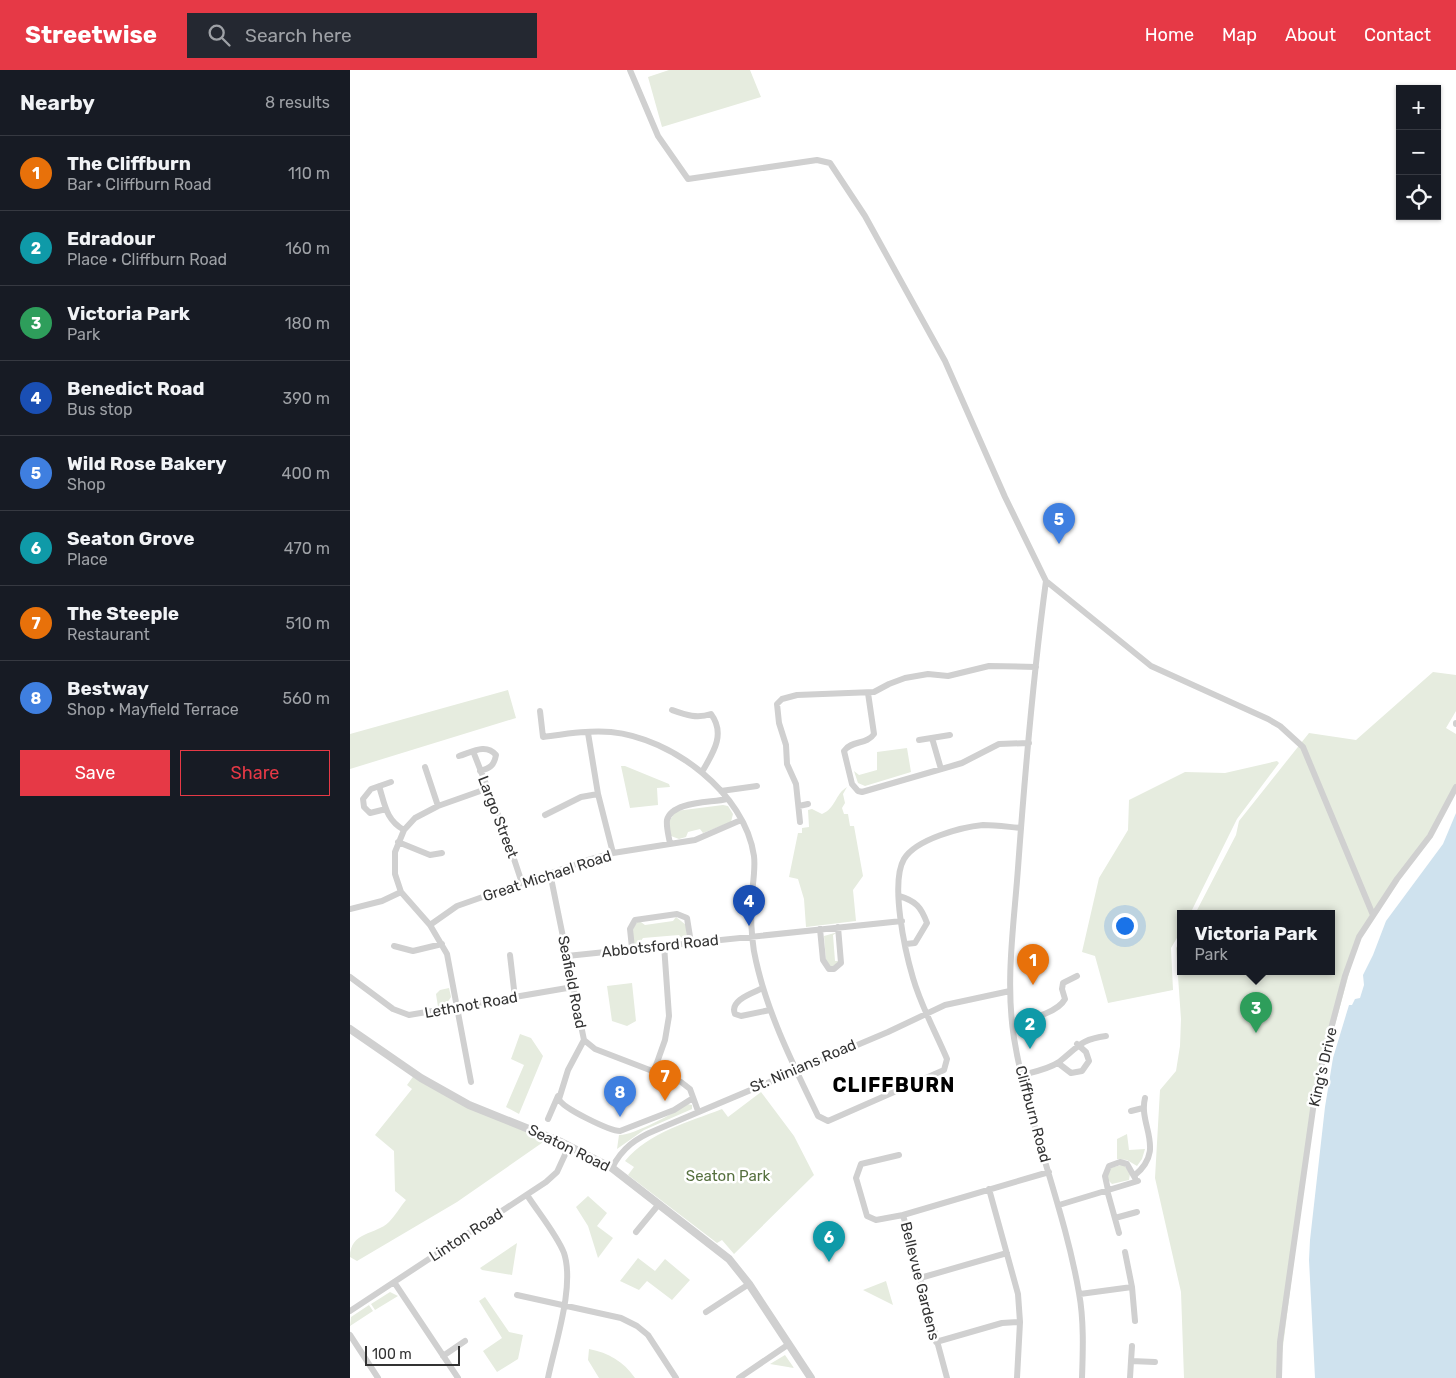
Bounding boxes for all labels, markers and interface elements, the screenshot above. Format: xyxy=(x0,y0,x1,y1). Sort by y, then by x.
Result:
search box xyxy=(187,13,537,58)
text: Streetwise xyxy=(25,21,157,49)
icon: search xyxy=(205,21,233,49)
text: Search here xyxy=(245,24,352,47)
text: Home xyxy=(1145,24,1194,46)
text: Map xyxy=(1222,24,1257,46)
text: About xyxy=(1285,24,1336,46)
text: Contact xyxy=(1364,24,1431,46)
map controls xyxy=(1396,85,1441,220)
button: + xyxy=(1396,85,1441,130)
text: Nearby xyxy=(20,90,95,115)
text: 8 results xyxy=(265,93,330,112)
button: − xyxy=(1396,130,1441,175)
text: The Cliffburn xyxy=(67,152,191,175)
text: 1 xyxy=(32,164,40,183)
text: 110 m xyxy=(288,164,330,183)
text: Bar · Cliffburn Road xyxy=(67,175,212,194)
button: locate xyxy=(1396,175,1441,220)
text: Edradour xyxy=(67,227,155,250)
text: 2 xyxy=(31,239,41,258)
text: 160 m xyxy=(285,239,330,258)
text: Place · Cliffburn Road xyxy=(67,250,227,269)
text: Victoria Park xyxy=(67,302,190,325)
text: 3 xyxy=(31,314,41,333)
text: 180 m xyxy=(285,314,330,333)
text: Park xyxy=(67,325,100,344)
text: Benedict Road xyxy=(67,377,205,400)
text: 4 xyxy=(31,389,41,408)
text: 390 m xyxy=(283,389,330,408)
text: Bus stop xyxy=(67,400,133,419)
text: Wild Rose Bakery xyxy=(67,452,227,475)
text: 5 xyxy=(31,464,41,483)
text: 400 m xyxy=(282,464,330,483)
text: Shop xyxy=(67,475,105,494)
pin: 5 xyxy=(1043,503,1075,544)
text: Seaton Grove xyxy=(67,527,194,550)
text: 6 xyxy=(31,539,41,558)
text: 470 m xyxy=(284,539,330,558)
text: Place xyxy=(67,550,108,569)
text: The Steeple xyxy=(67,602,179,625)
text: 7 xyxy=(31,614,41,633)
text: 510 m xyxy=(286,614,330,633)
text: Restaurant xyxy=(67,625,150,644)
text: Bestway xyxy=(67,677,149,700)
text: 8 xyxy=(31,689,41,708)
text: 560 m xyxy=(283,689,330,708)
text: Shop · Mayfield Terrace xyxy=(67,700,239,719)
button: Save xyxy=(20,750,170,796)
button: Share xyxy=(180,750,330,796)
street label: Largo Street xyxy=(474,773,522,861)
street label: Great Michael Road xyxy=(480,847,614,905)
pin: 4 xyxy=(733,885,765,926)
popup xyxy=(1177,910,1335,975)
your location xyxy=(1112,913,1138,939)
text: Victoria Park xyxy=(1195,922,1318,945)
street label: Abbotsford Road xyxy=(600,931,720,961)
street label: Seafield Road xyxy=(554,934,590,1030)
pin: 1 xyxy=(1017,944,1049,985)
text: Park xyxy=(1195,945,1228,964)
street label: Lethnot Road xyxy=(423,988,519,1022)
pin: 3 xyxy=(1240,992,1272,1033)
pin: 2 xyxy=(1014,1008,1046,1049)
street label: King's Drive xyxy=(1305,1026,1341,1108)
street label: St. Ninians Road xyxy=(747,1036,859,1096)
pin: 7 xyxy=(649,1060,681,1101)
street label: Cliffburn Road xyxy=(1011,1064,1055,1164)
district label: CLIFFBURN xyxy=(833,1073,955,1097)
pin: 8 xyxy=(604,1076,636,1117)
street label: Seaton Road xyxy=(525,1120,613,1176)
park label: Seaton Park xyxy=(686,1167,770,1185)
street label: Linton Road xyxy=(426,1205,506,1265)
street label: Bellevue Gardens xyxy=(897,1220,943,1342)
pin: 6 xyxy=(813,1221,845,1262)
scale bar xyxy=(365,1343,460,1366)
text: 100 m xyxy=(372,1346,412,1363)

